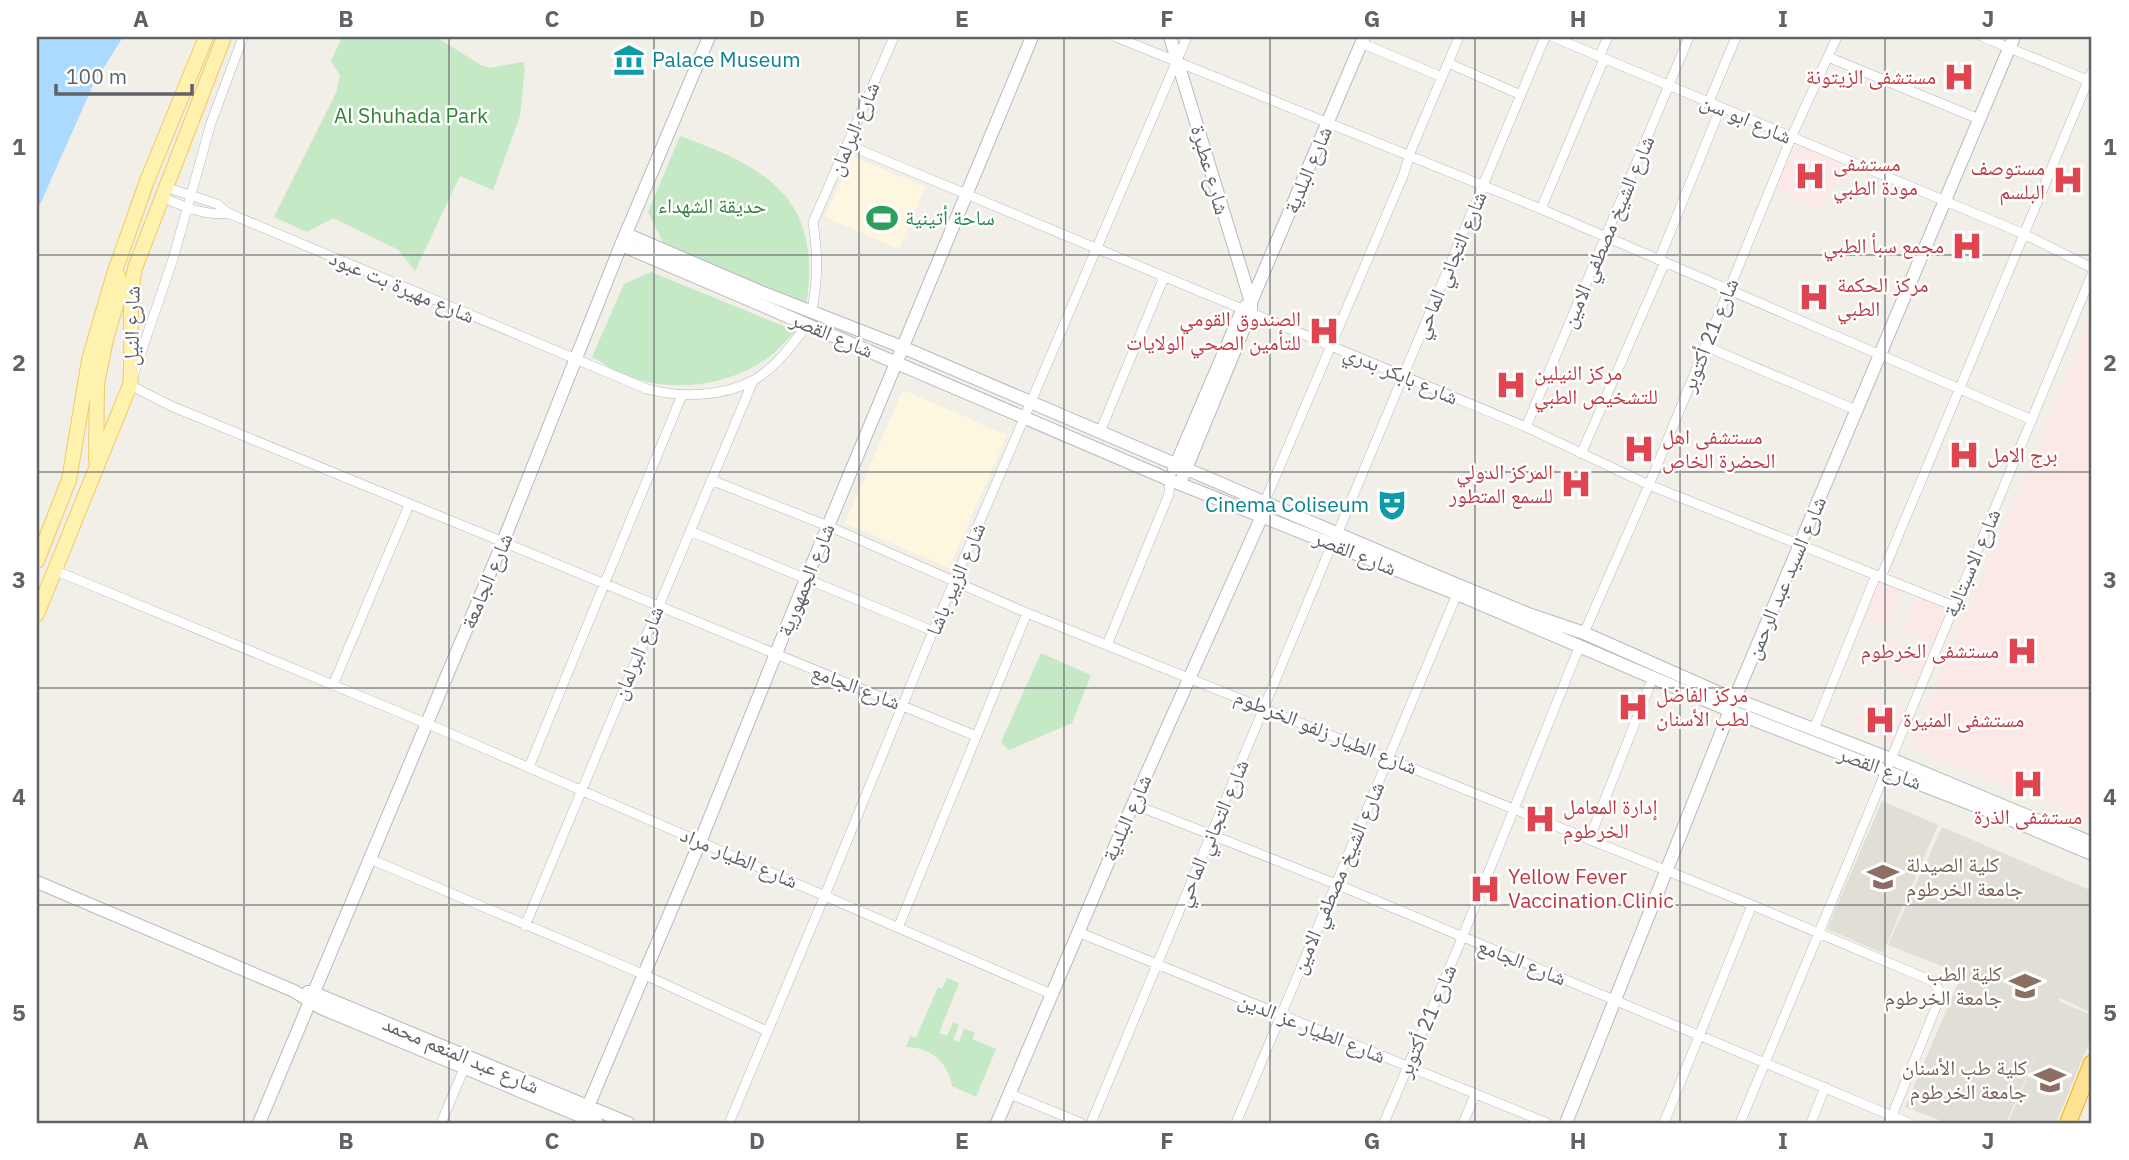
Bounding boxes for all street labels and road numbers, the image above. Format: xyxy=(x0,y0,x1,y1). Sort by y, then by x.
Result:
street label: شارع البرلمان xyxy=(821,77,885,180)
street label: شارع ابو سن xyxy=(1696,86,1796,150)
street label: شارع عطبرة xyxy=(1185,122,1237,218)
street label: شارع البلدية xyxy=(1276,122,1338,218)
street label: شارع الشيخ مصطفي الامين xyxy=(1554,131,1663,334)
street label: شارع التجاني الماحي xyxy=(1405,187,1496,344)
street label: شارع مهيرة بت عبود xyxy=(326,243,479,329)
street label: شارع 21 أكتوبر xyxy=(1673,274,1745,397)
street label: شارع النيل xyxy=(116,286,146,366)
street label: شارع القصر xyxy=(786,304,878,364)
street label: شارع بابكر بدري xyxy=(1339,337,1463,414)
street label: شارع السيد عبد الرحمن xyxy=(1738,492,1832,663)
street label: شارع الاسبتالية xyxy=(1936,504,2006,621)
street label: شارع الزبير باشا xyxy=(919,518,991,639)
street label: شارع الجمهورية xyxy=(770,519,840,640)
street label: شارع القصر xyxy=(1309,522,1401,581)
street label: شارع الجامعة xyxy=(453,528,519,633)
street label: شارع البرلمان xyxy=(605,601,669,704)
street label: شارع الجامع xyxy=(808,656,905,716)
street label: شارع الطيار زلفو الخرطوم xyxy=(1230,682,1422,781)
street label: شارع القصر xyxy=(1834,738,1926,796)
street label: شارع التجاني الماحي xyxy=(1167,755,1258,912)
street label: شارع البلدية xyxy=(1095,770,1158,865)
street label: شارع الشيخ مصطفي الامين xyxy=(1284,777,1393,980)
street label: شارع الطيار مراد xyxy=(676,820,803,894)
street label: شارع الجامع xyxy=(1474,931,1571,992)
street label: شارع 21 أكتوبر xyxy=(1389,960,1462,1082)
street label: شارع الطيار عز الدين xyxy=(1235,985,1390,1069)
street label: شارع عبد المنعم محمد xyxy=(378,1008,544,1101)

